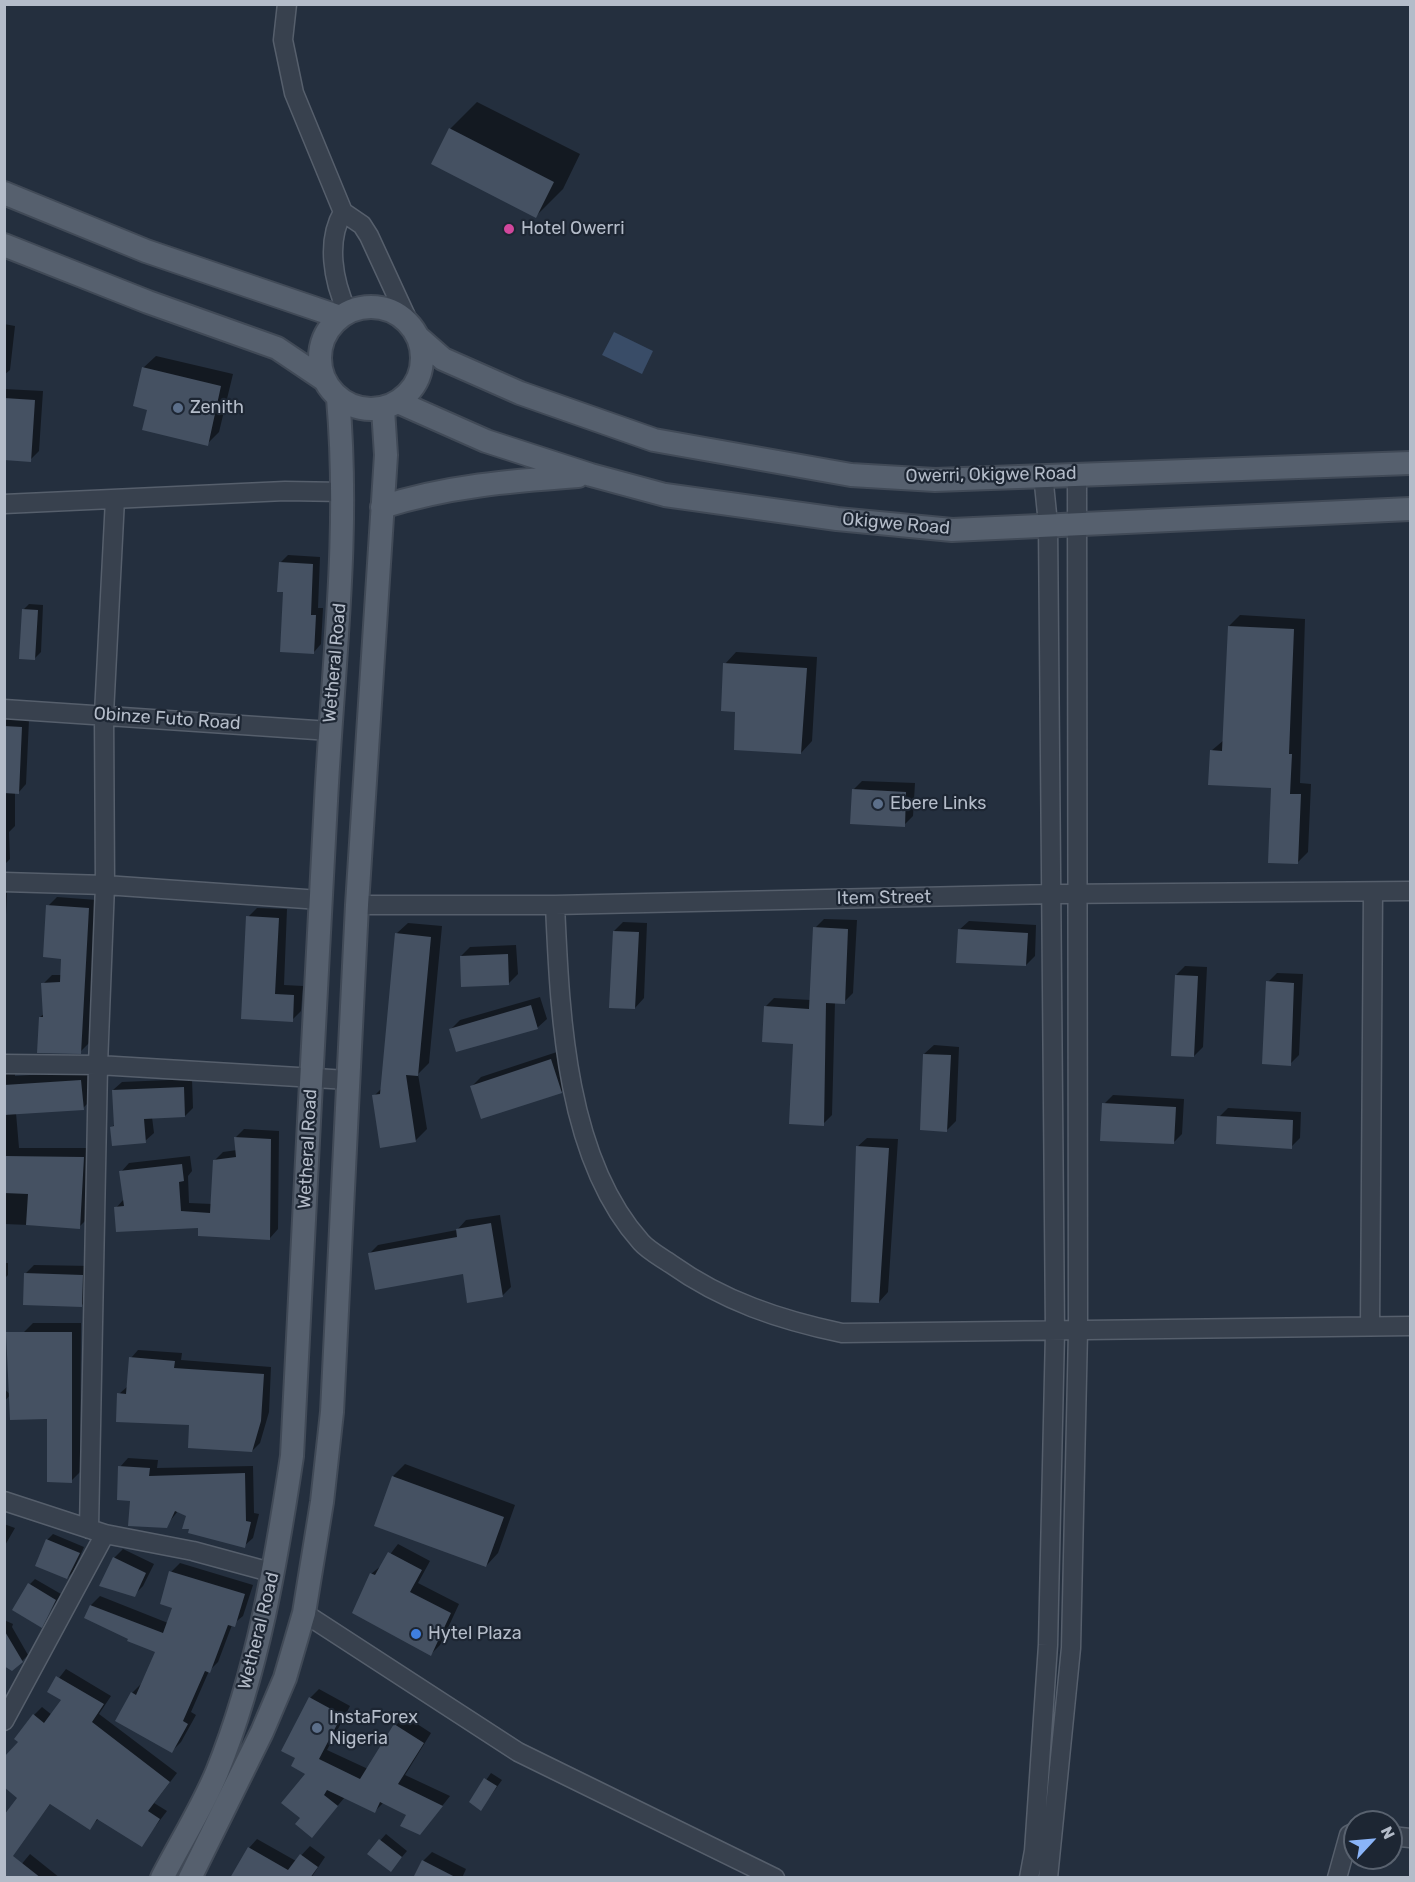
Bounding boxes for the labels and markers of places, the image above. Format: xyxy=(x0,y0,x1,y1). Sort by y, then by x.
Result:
place label: Hotel Owerri xyxy=(521,218,624,240)
marker: Hotel Owerri xyxy=(502,222,516,236)
place label: Zenith xyxy=(190,397,244,419)
marker: Zenith xyxy=(171,401,185,415)
place label: Ebere Links xyxy=(890,793,987,815)
marker: Ebere Links xyxy=(871,797,885,811)
place label: Hytel Plaza xyxy=(428,1623,522,1645)
marker: Hytel Plaza xyxy=(409,1627,423,1641)
place label: InstaForex Nigeria xyxy=(329,1707,418,1750)
marker: InstaForex Nigeria xyxy=(310,1721,324,1735)

